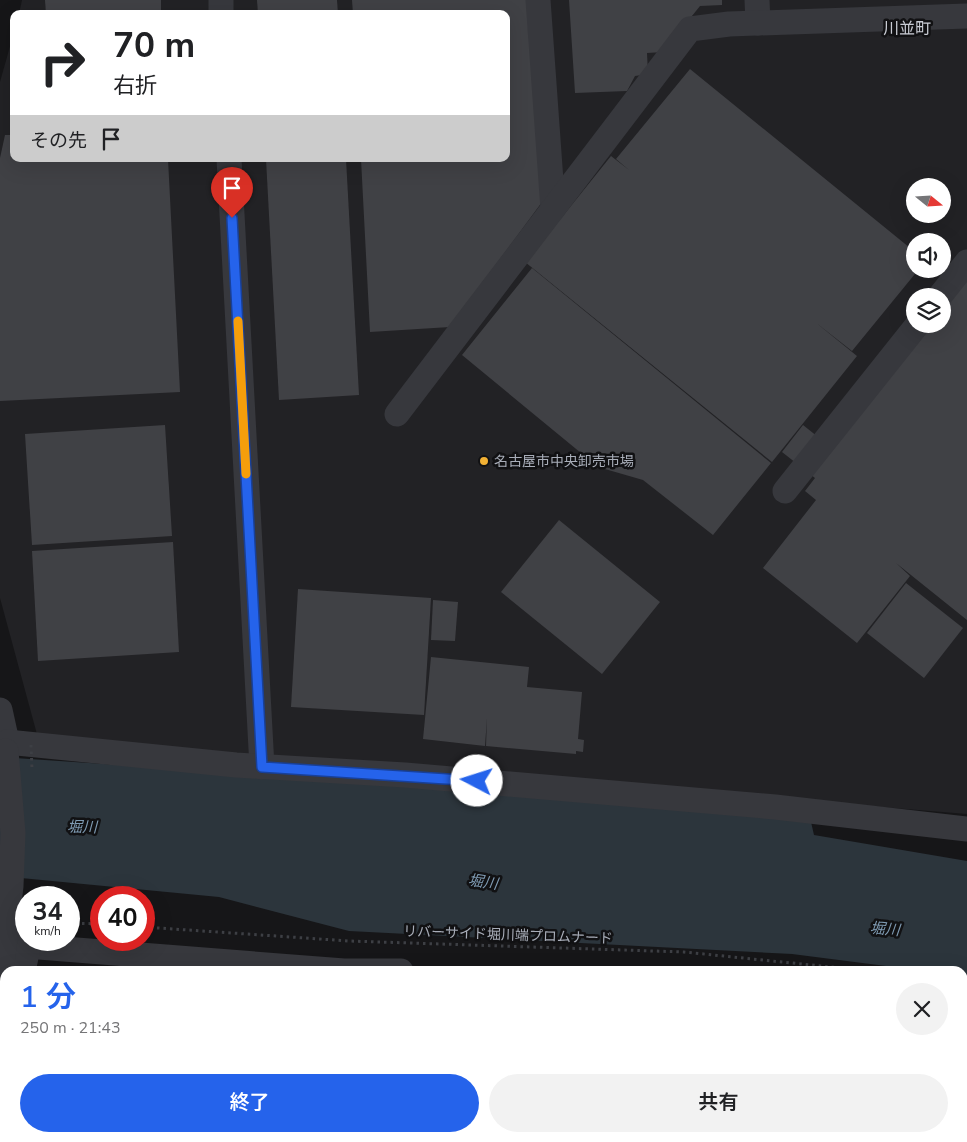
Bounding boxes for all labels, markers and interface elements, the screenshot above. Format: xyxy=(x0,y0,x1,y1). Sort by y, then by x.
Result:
district label: 川並町 xyxy=(883,18,931,40)
text: 70 m xyxy=(113,22,195,69)
icon: right xyxy=(30,30,95,95)
text: 右折 xyxy=(113,71,157,101)
icon: arrive xyxy=(97,125,125,153)
text: その先 xyxy=(30,128,87,154)
pin xyxy=(211,167,253,218)
icon: arrive xyxy=(218,174,246,202)
north arrow xyxy=(906,178,951,222)
map controls xyxy=(906,178,951,333)
button: sound xyxy=(906,233,951,278)
button: layers xyxy=(906,288,951,333)
place label: 名古屋市中央卸売市場 xyxy=(494,452,634,471)
marker: 名古屋市中央卸売市場 xyxy=(478,455,490,467)
position arrow xyxy=(450,754,502,806)
water label: 堀川 xyxy=(67,817,99,837)
water label: 堀川 xyxy=(467,870,501,894)
speed limit sign: 40 xyxy=(90,886,155,951)
text: 34 xyxy=(32,895,63,929)
water label: 堀川 xyxy=(869,918,903,940)
street label: リバーサイド堀川端プロムナード xyxy=(403,922,613,948)
text: km/h xyxy=(34,923,61,939)
text: 1 分 xyxy=(20,977,76,1018)
button: close xyxy=(896,983,948,1035)
text: 250 m · 21:43 xyxy=(20,1017,121,1039)
button: 終了 xyxy=(20,1074,479,1132)
button: 共有 xyxy=(489,1074,948,1132)

